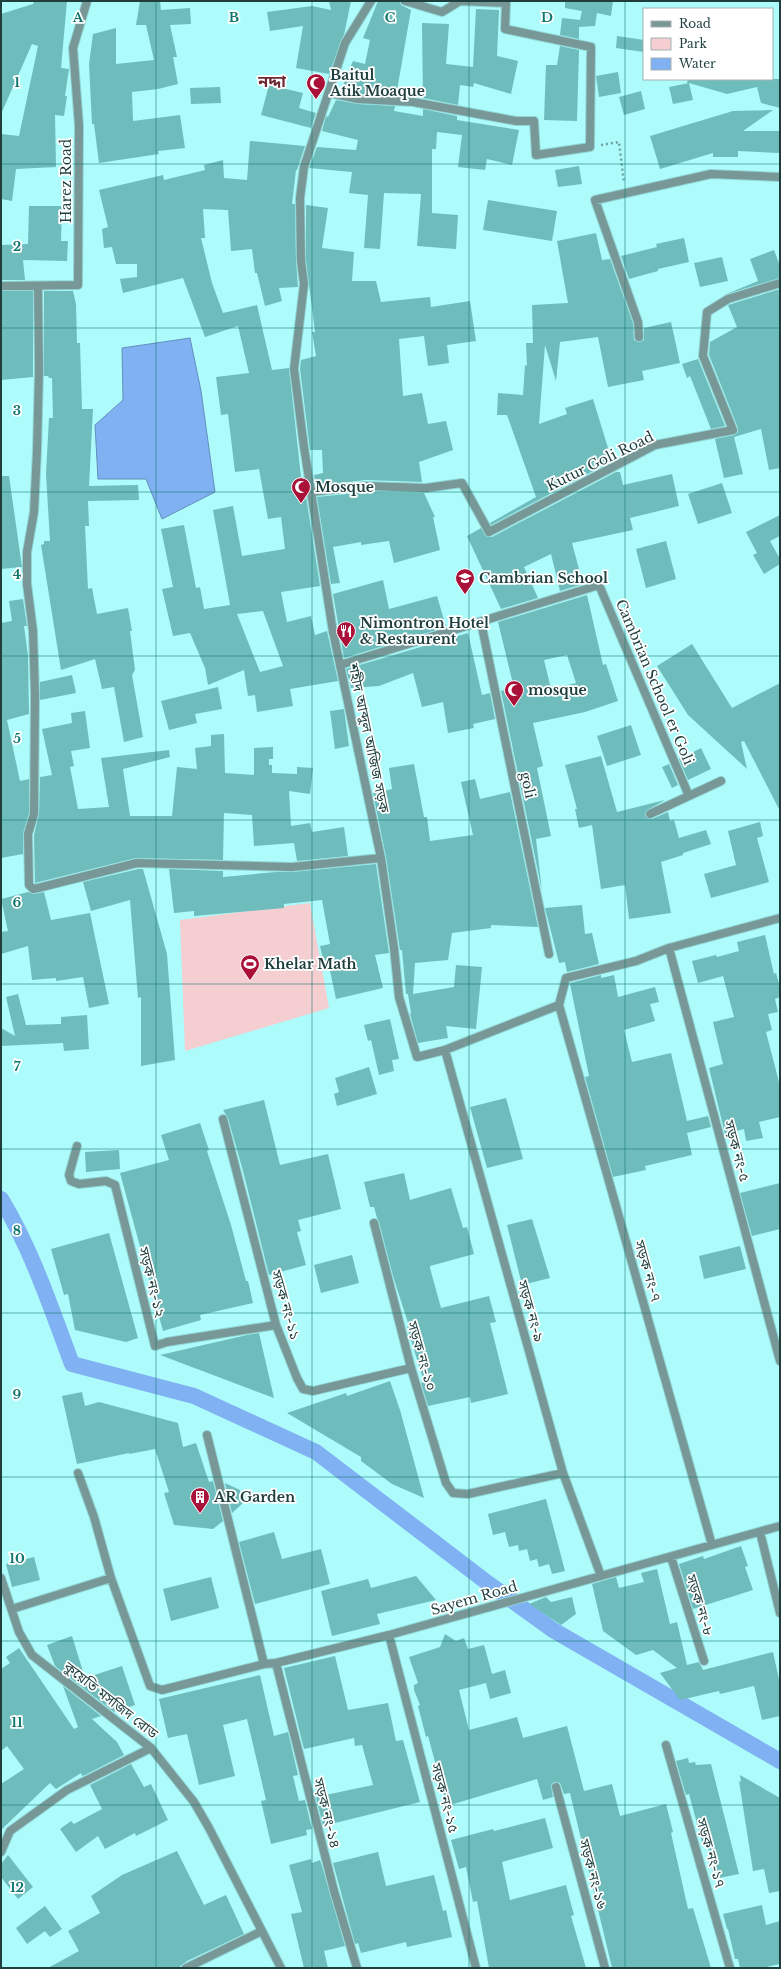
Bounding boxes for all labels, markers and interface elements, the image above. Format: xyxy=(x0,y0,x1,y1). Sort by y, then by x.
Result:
legend xyxy=(643,8,773,80)
text: A xyxy=(72,9,84,26)
text: B xyxy=(229,9,239,26)
text: C xyxy=(385,9,396,26)
text: D xyxy=(541,9,553,26)
text: Road xyxy=(679,16,711,31)
text: Park xyxy=(679,36,707,51)
text: Water xyxy=(678,56,716,71)
place label: Baitul Atik Moaque xyxy=(329,66,425,100)
district label: নদ্দা xyxy=(257,71,286,91)
mosque icon: Baitul Atik Moaque xyxy=(305,72,327,100)
text: 1 xyxy=(14,74,20,91)
street label: Harez Road xyxy=(57,138,75,223)
text: 2 xyxy=(13,238,21,255)
text: 3 xyxy=(13,402,21,419)
street label: Kutur Goli Road xyxy=(543,427,657,495)
mosque icon: Mosque xyxy=(290,476,312,504)
place label: Mosque xyxy=(315,478,374,496)
text: 4 xyxy=(13,566,22,583)
school or university icon: Cambrian School xyxy=(454,567,476,595)
place label: Cambrian School xyxy=(479,569,608,587)
street label: Cambrian School er Goli xyxy=(612,597,698,768)
place label: Nimontron Hotel & Restaurent xyxy=(360,614,489,648)
restaurant icon: Nimontron Hotel & Restaurent xyxy=(335,620,357,648)
street label: শহীদ আব্দুল আজিজ সড়ক xyxy=(344,661,394,815)
mosque icon: mosque xyxy=(503,679,525,707)
place label: mosque xyxy=(528,681,587,699)
text: 5 xyxy=(13,730,21,747)
street label: goli xyxy=(516,770,540,800)
text: 6 xyxy=(13,894,22,911)
sports icon: Khelar Math xyxy=(239,953,261,981)
place label: Khelar Math xyxy=(264,955,357,973)
text: 7 xyxy=(14,1058,21,1075)
street label: সড়ক নং-৫ xyxy=(720,1117,754,1184)
text: 8 xyxy=(13,1222,21,1239)
street label: সড়ক নং-৭ xyxy=(630,1237,665,1304)
street label: সড়ক নং-১২ xyxy=(134,1244,170,1320)
street label: সড়ক নং-১১ xyxy=(267,1267,305,1342)
street label: সড়ক নং-৯ xyxy=(513,1277,548,1344)
street label: সড়ক নং-১০ xyxy=(403,1318,441,1393)
text: 9 xyxy=(13,1386,22,1403)
building icon: AR Garden xyxy=(189,1486,211,1514)
place label: AR Garden xyxy=(213,1488,295,1506)
text: 10 xyxy=(9,1550,25,1567)
street label: সড়ক নং-৮ xyxy=(682,1571,718,1638)
street label: Sayem Road xyxy=(429,1577,520,1619)
street label: কুয়েতি মসজিদ রোড xyxy=(59,1657,163,1743)
text: 11 xyxy=(11,1714,23,1731)
street label: সড়ক নং-১৫ xyxy=(427,1760,463,1835)
street label: সড়ক নং-১৪ xyxy=(309,1775,344,1850)
street label: সড়ক নং-১৭ xyxy=(692,1815,730,1890)
street label: সড়ক নং-১৬ xyxy=(575,1836,611,1911)
text: 12 xyxy=(10,1879,24,1896)

